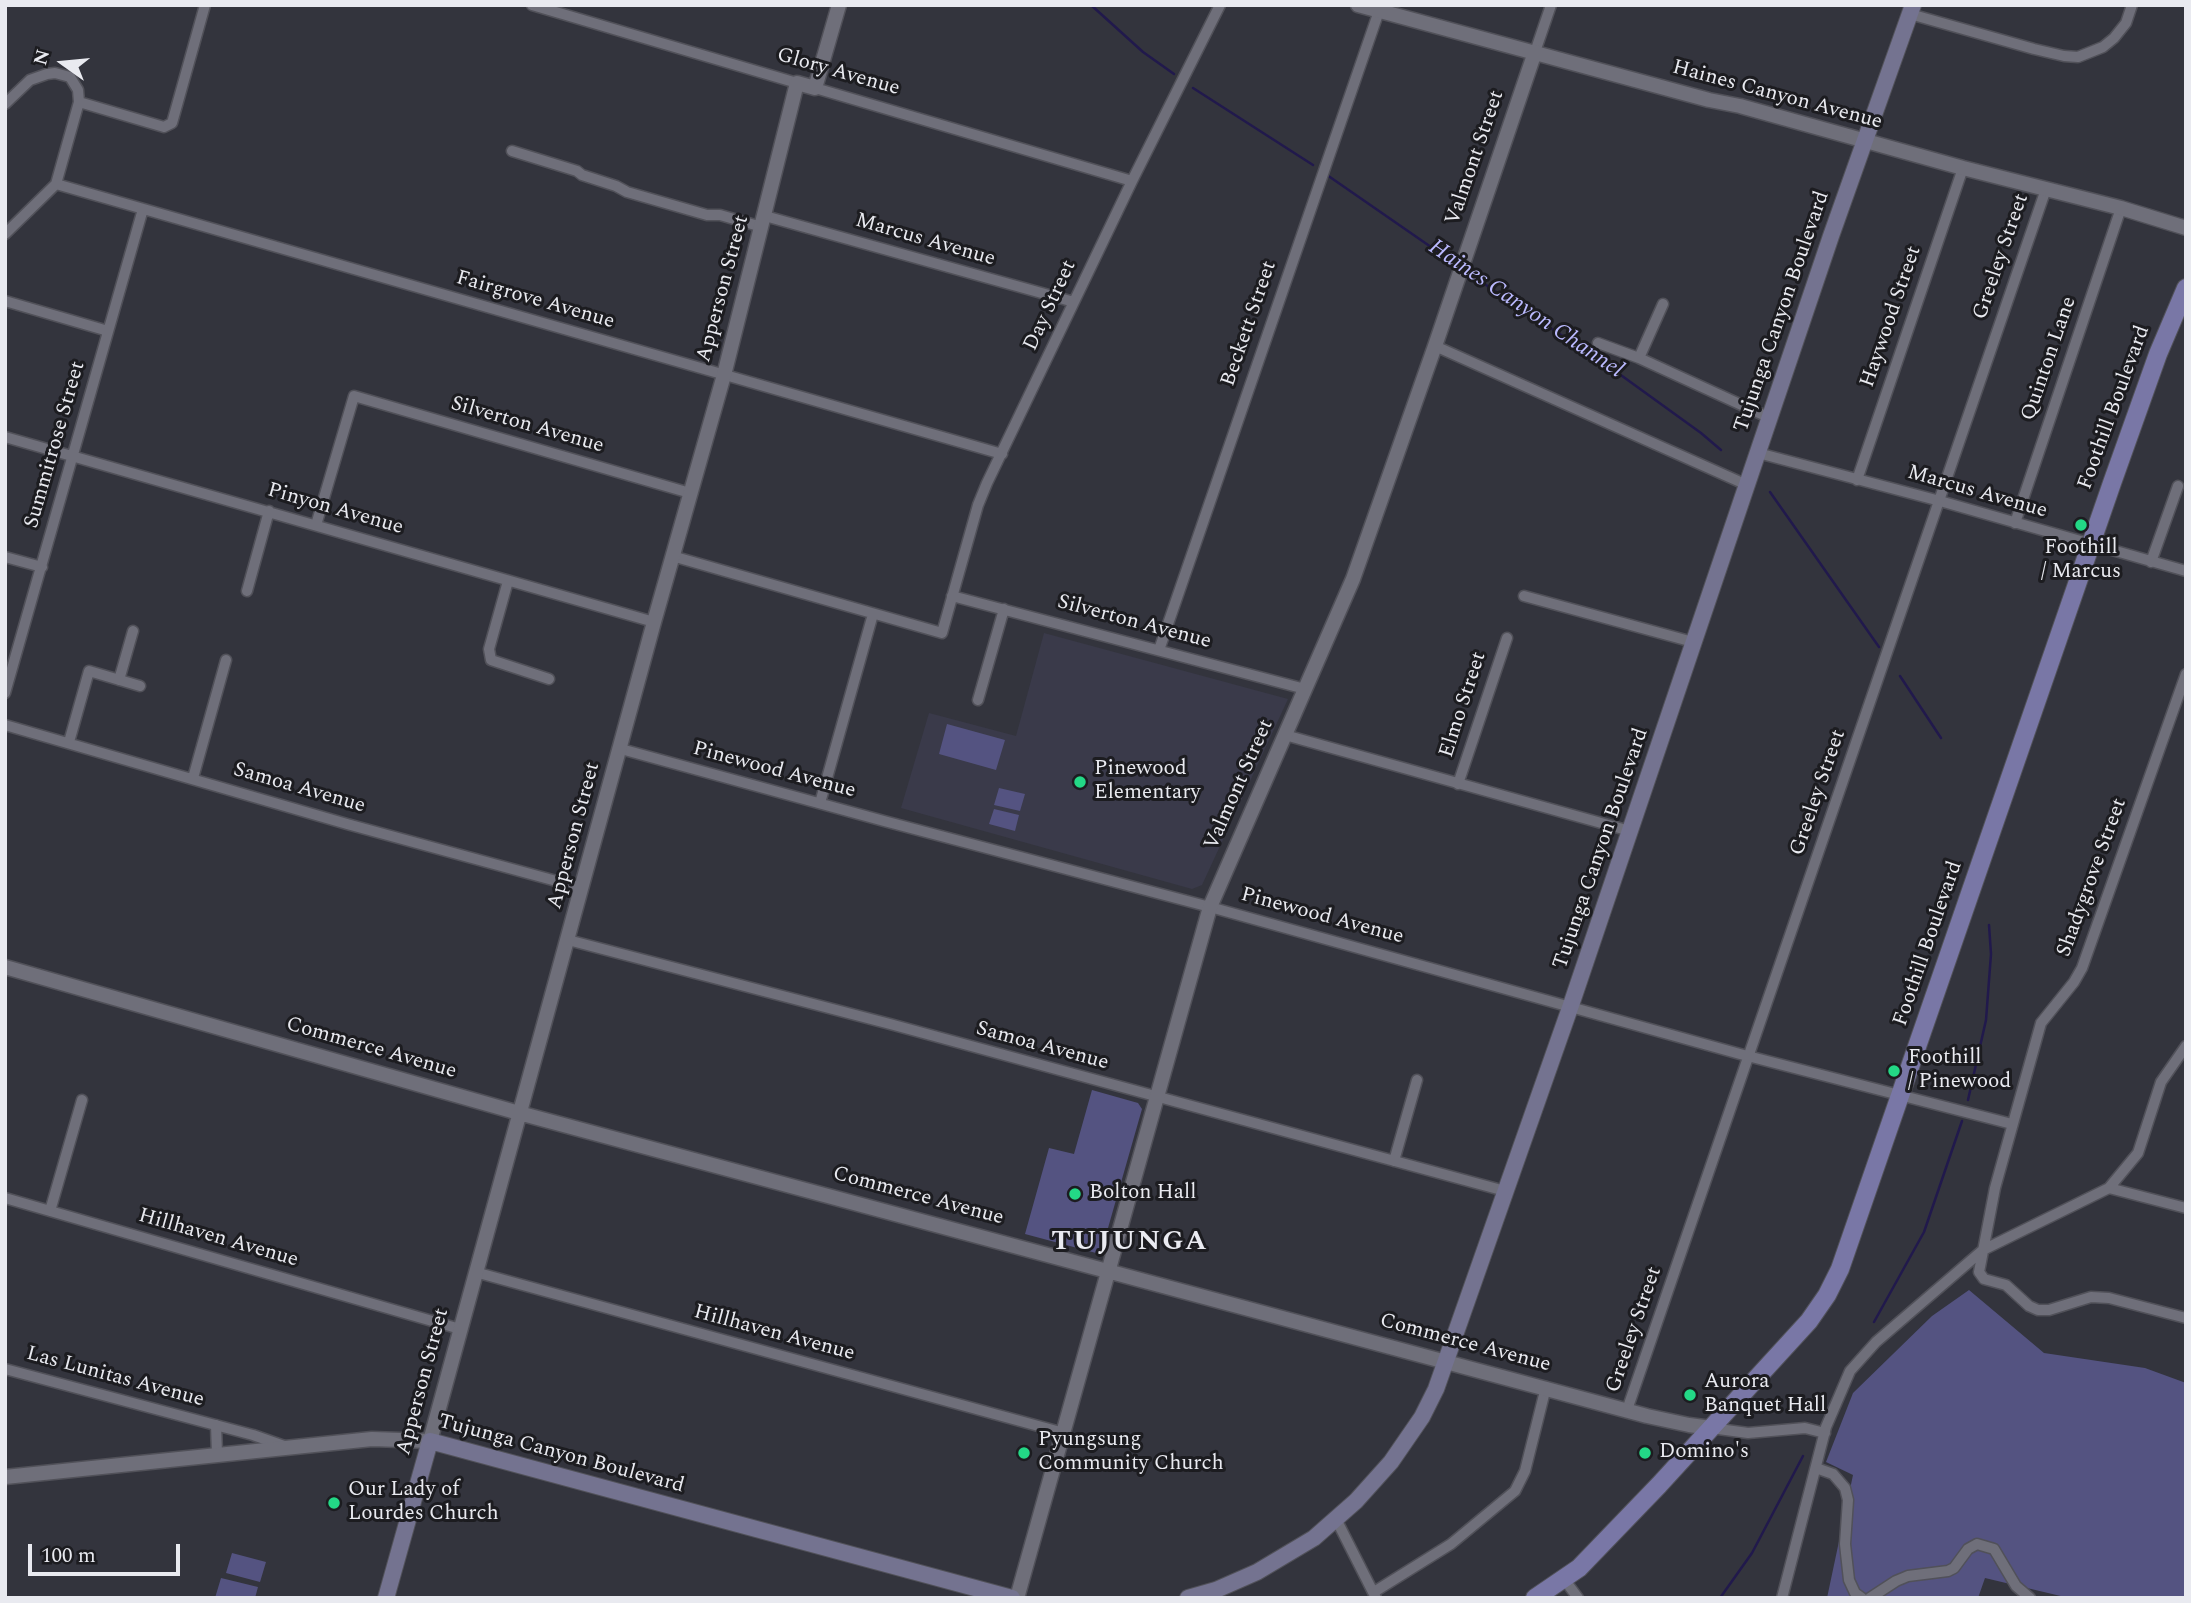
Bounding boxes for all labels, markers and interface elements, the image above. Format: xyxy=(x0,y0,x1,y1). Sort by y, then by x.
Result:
north arrow xyxy=(28,28,98,98)
street label: Glory Avenue xyxy=(774,43,902,103)
text: N xyxy=(26,46,58,69)
street label: Haines Canyon Avenue xyxy=(1669,56,1885,136)
street label: Valmont Street xyxy=(1441,88,1511,228)
street label: Tujunga Canyon Boulevard xyxy=(1730,188,1836,436)
street label: Greeley Street xyxy=(1969,191,2035,323)
street label: Marcus Avenue xyxy=(852,209,998,273)
street label: Apperson Street xyxy=(692,213,756,365)
water label: Haines Canyon Channel xyxy=(1422,235,1628,385)
street label: Haywood Street xyxy=(1856,243,1928,391)
street label: Day Street xyxy=(1019,257,1083,355)
street label: Beckett Street xyxy=(1217,258,1283,390)
street label: Fairgrove Avenue xyxy=(453,266,617,336)
street label: Quinton Lane xyxy=(2017,294,2083,424)
street label: Foothill Boulevard xyxy=(2074,323,2156,493)
street label: Summitrose Street xyxy=(20,359,92,531)
street label: Silverton Avenue xyxy=(448,392,606,460)
street label: Marcus Avenue xyxy=(1904,461,2050,525)
street label: Pinyon Avenue xyxy=(264,479,406,541)
marker: Foothill / Marcus xyxy=(2073,517,2089,533)
place label: Foothill / Marcus xyxy=(2041,536,2121,586)
street label: Silverton Avenue xyxy=(1054,590,1214,656)
street label: Elmo Street xyxy=(1435,649,1493,761)
street label: Valmont Street xyxy=(1200,716,1280,854)
street label: Tujunga Canyon Boulevard xyxy=(1549,725,1655,973)
street label: Greeley Street xyxy=(1786,727,1852,859)
street label: Pinewood Avenue xyxy=(690,737,858,805)
place label: Pinewood Elementary xyxy=(1094,757,1201,807)
street label: Samoa Avenue xyxy=(230,758,368,820)
street label: Apperson Street xyxy=(543,760,607,912)
marker: Pinewood Elementary xyxy=(1072,774,1088,790)
street label: Shadygrove Street xyxy=(2053,795,2133,961)
street label: Foothill Boulevard xyxy=(1889,858,1969,1030)
street label: Pinewood Avenue xyxy=(1238,883,1406,951)
street label: Commerce Avenue xyxy=(283,1013,459,1085)
street label: Samoa Avenue xyxy=(973,1017,1111,1077)
place label: Foothill / Pinewood xyxy=(1908,1046,2011,1096)
marker: Foothill / Pinewood xyxy=(1886,1063,1902,1079)
street label: Commerce Avenue xyxy=(830,1162,1006,1232)
place label: Bolton Hall xyxy=(1089,1181,1196,1207)
marker: Bolton Hall xyxy=(1067,1186,1083,1202)
street label: Hillhaven Avenue xyxy=(135,1204,301,1274)
district label: TUJUNGA xyxy=(1052,1227,1208,1261)
street label: Greeley Street xyxy=(1602,1264,1668,1396)
street label: Hillhaven Avenue xyxy=(691,1300,857,1368)
street label: Apperson Street xyxy=(392,1306,456,1458)
street label: Commerce Avenue xyxy=(1377,1309,1553,1379)
street label: Las Lunitas Avenue xyxy=(23,1342,207,1414)
place label: Aurora Banquet Hall xyxy=(1704,1370,1826,1420)
marker: Aurora Banquet Hall xyxy=(1682,1387,1698,1403)
street label: Tujunga Canyon Boulevard xyxy=(435,1410,687,1500)
place label: Pyungsung Community Church xyxy=(1038,1428,1224,1478)
place label: Domino's xyxy=(1659,1440,1749,1466)
marker: Pyungsung Community Church xyxy=(1016,1445,1032,1461)
marker: Domino's xyxy=(1637,1445,1653,1461)
place label: Our Lady of Lourdes Church xyxy=(348,1478,499,1528)
marker: Our Lady of Lourdes Church xyxy=(326,1495,342,1511)
scale bar xyxy=(32,1530,184,1574)
text: 100 m xyxy=(41,1540,96,1572)

